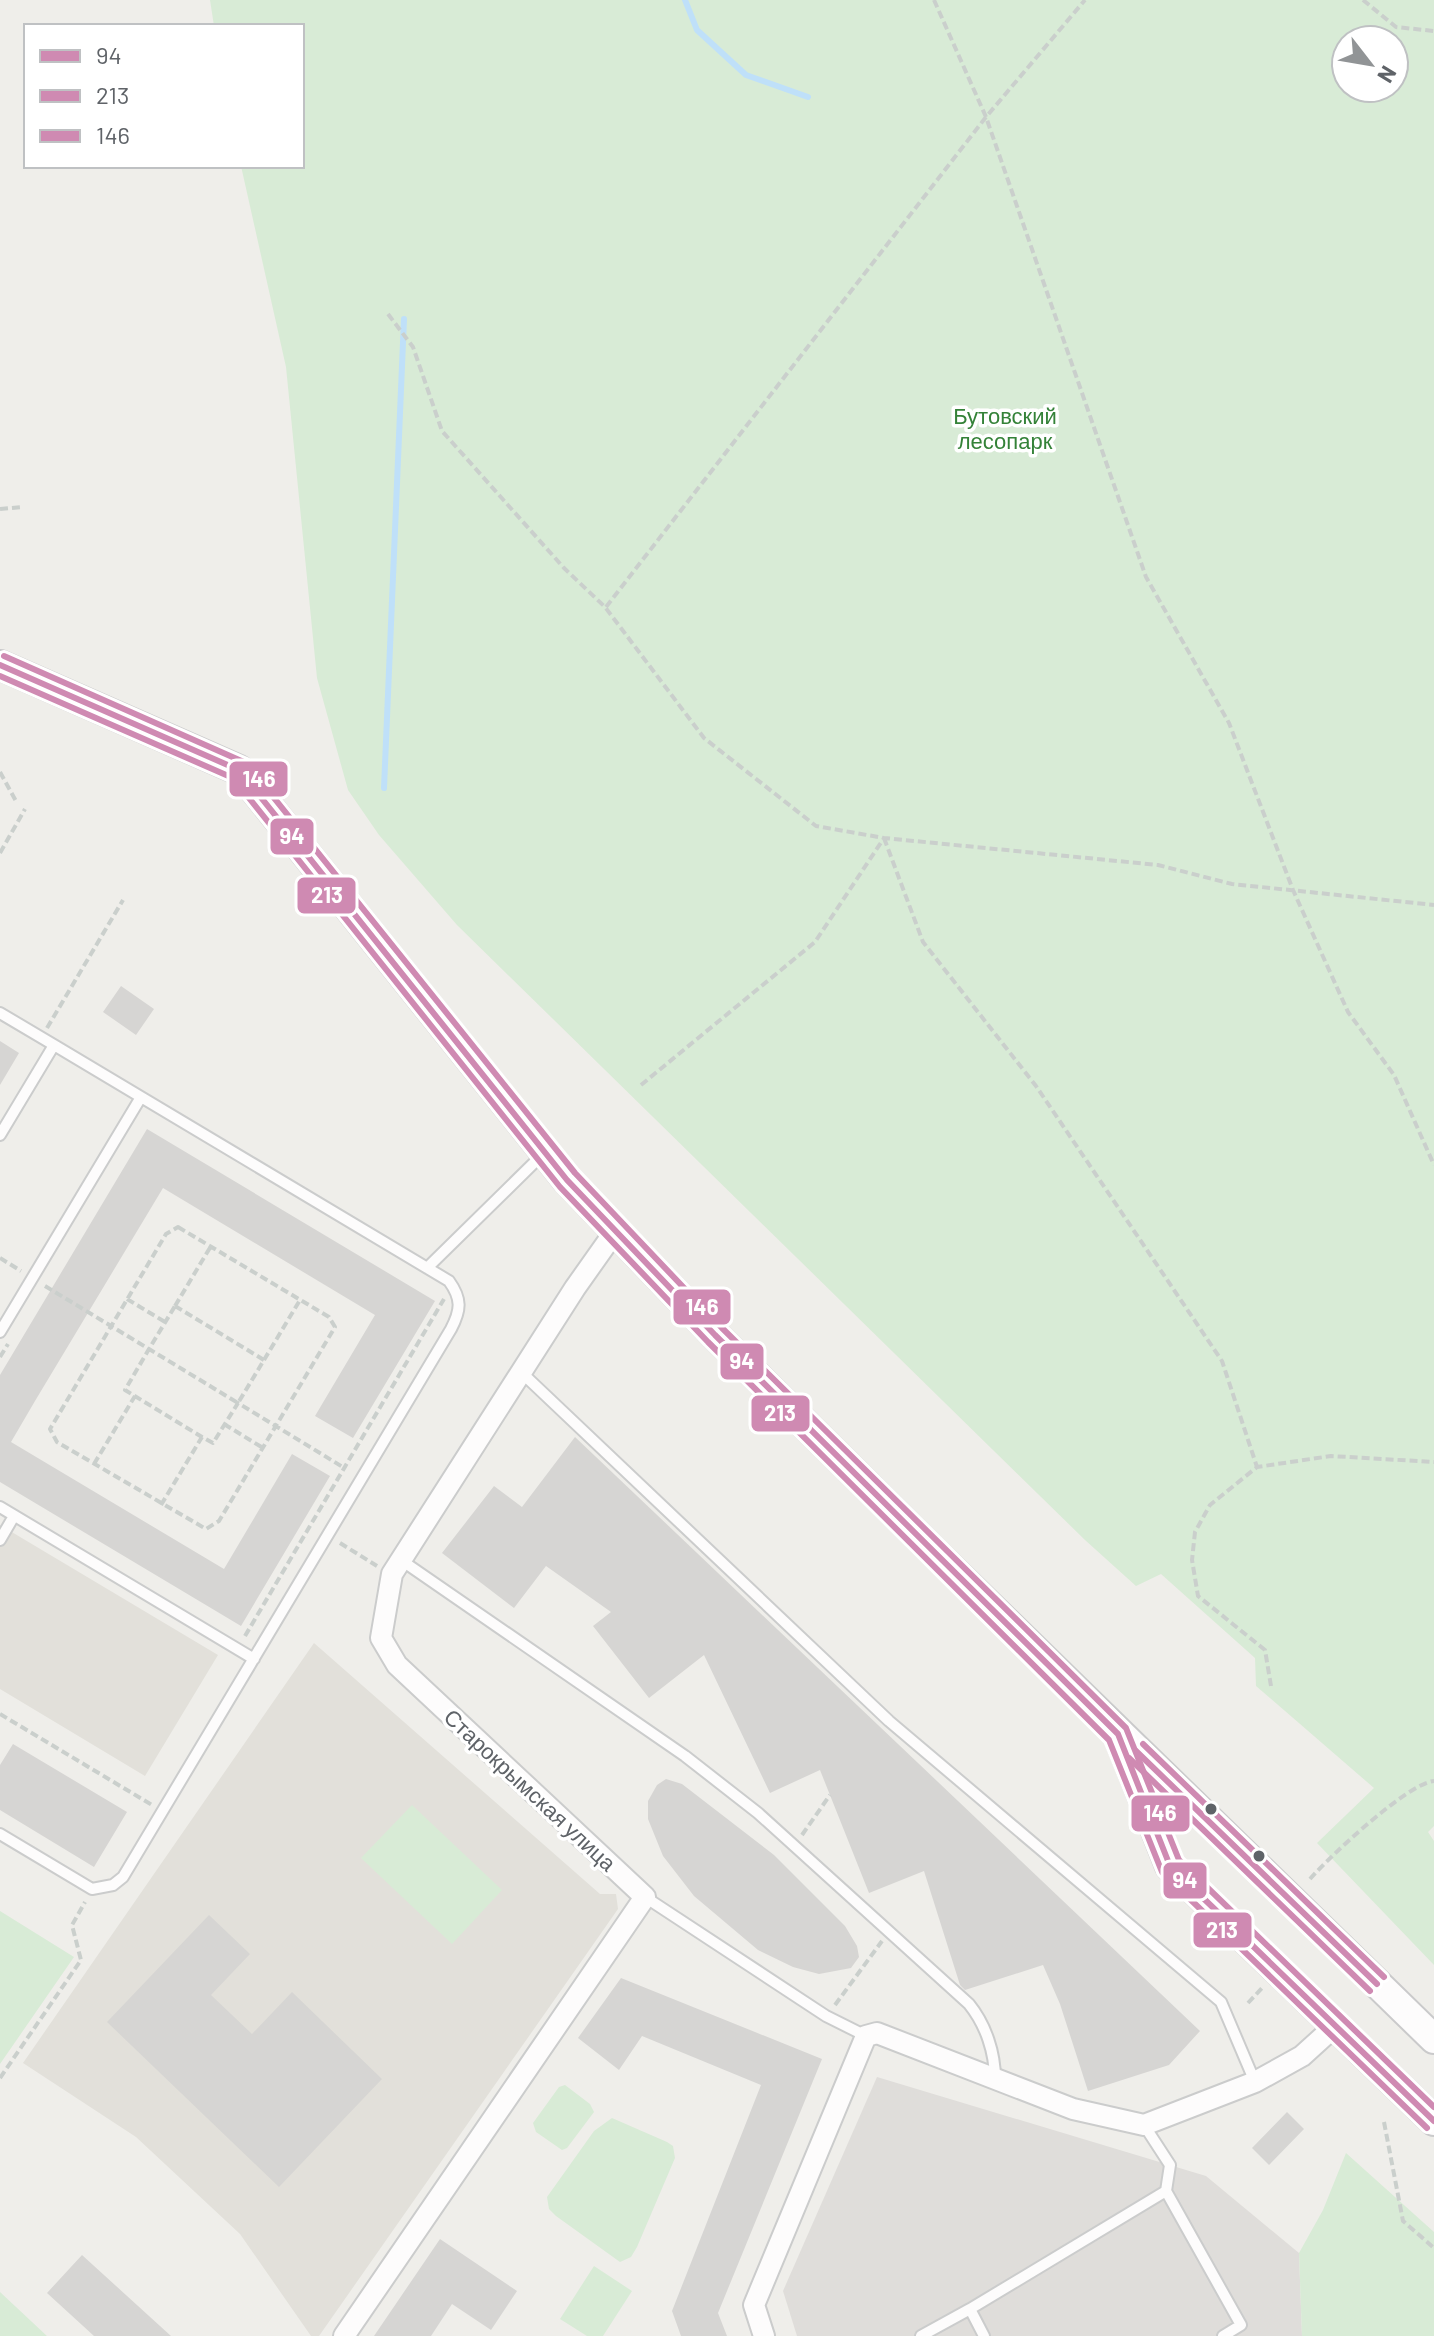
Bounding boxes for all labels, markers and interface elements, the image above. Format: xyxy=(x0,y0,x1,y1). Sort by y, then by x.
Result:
legend xyxy=(24,24,304,168)
north arrow xyxy=(1330,24,1410,104)
text: 94 xyxy=(96,40,122,69)
text: N xyxy=(1373,62,1403,88)
text: 213 xyxy=(96,80,129,109)
text: 146 xyxy=(96,120,130,149)
park label: Бутовский лесопарк xyxy=(953,402,1057,454)
line badge: 146 xyxy=(228,760,289,798)
text: 146 xyxy=(243,765,276,791)
line badge: 94 xyxy=(269,817,315,856)
text: 94 xyxy=(280,822,305,848)
line badge: 213 xyxy=(296,876,357,915)
text: 213 xyxy=(311,881,343,907)
line badge: 146 xyxy=(672,1288,732,1326)
text: 146 xyxy=(686,1293,719,1319)
line badge: 94 xyxy=(719,1342,765,1381)
text: 94 xyxy=(730,1347,755,1373)
line badge: 213 xyxy=(750,1394,811,1433)
text: 213 xyxy=(764,1399,796,1425)
street label: Старокрымская улица xyxy=(439,1703,623,1877)
line badge: 146 xyxy=(1130,1794,1191,1833)
text: 146 xyxy=(1144,1799,1177,1825)
unlabelled marker xyxy=(1203,1801,1219,1817)
unlabelled marker xyxy=(1251,1848,1267,1864)
line badge: 94 xyxy=(1162,1861,1208,1900)
text: 94 xyxy=(1173,1866,1198,1892)
line badge: 213 xyxy=(1192,1911,1253,1949)
text: 213 xyxy=(1206,1916,1238,1942)

